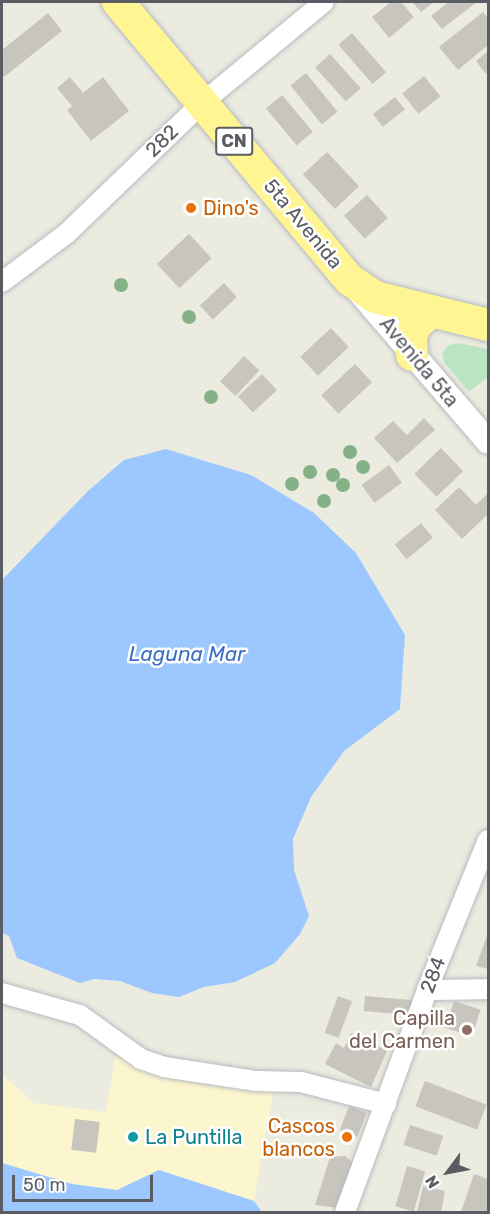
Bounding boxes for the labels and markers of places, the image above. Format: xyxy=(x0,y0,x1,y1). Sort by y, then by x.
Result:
place label: Dino's xyxy=(203,196,259,220)
marker: Dino's xyxy=(184,201,198,215)
place label: Capilla del Carmen xyxy=(349,1006,455,1053)
marker: Capilla del Carmen xyxy=(460,1023,474,1037)
place label: Cascos blancos xyxy=(262,1114,335,1161)
place label: La Puntilla xyxy=(145,1125,242,1149)
marker: La Puntilla xyxy=(126,1130,140,1144)
marker: Cascos blancos xyxy=(340,1130,354,1144)

